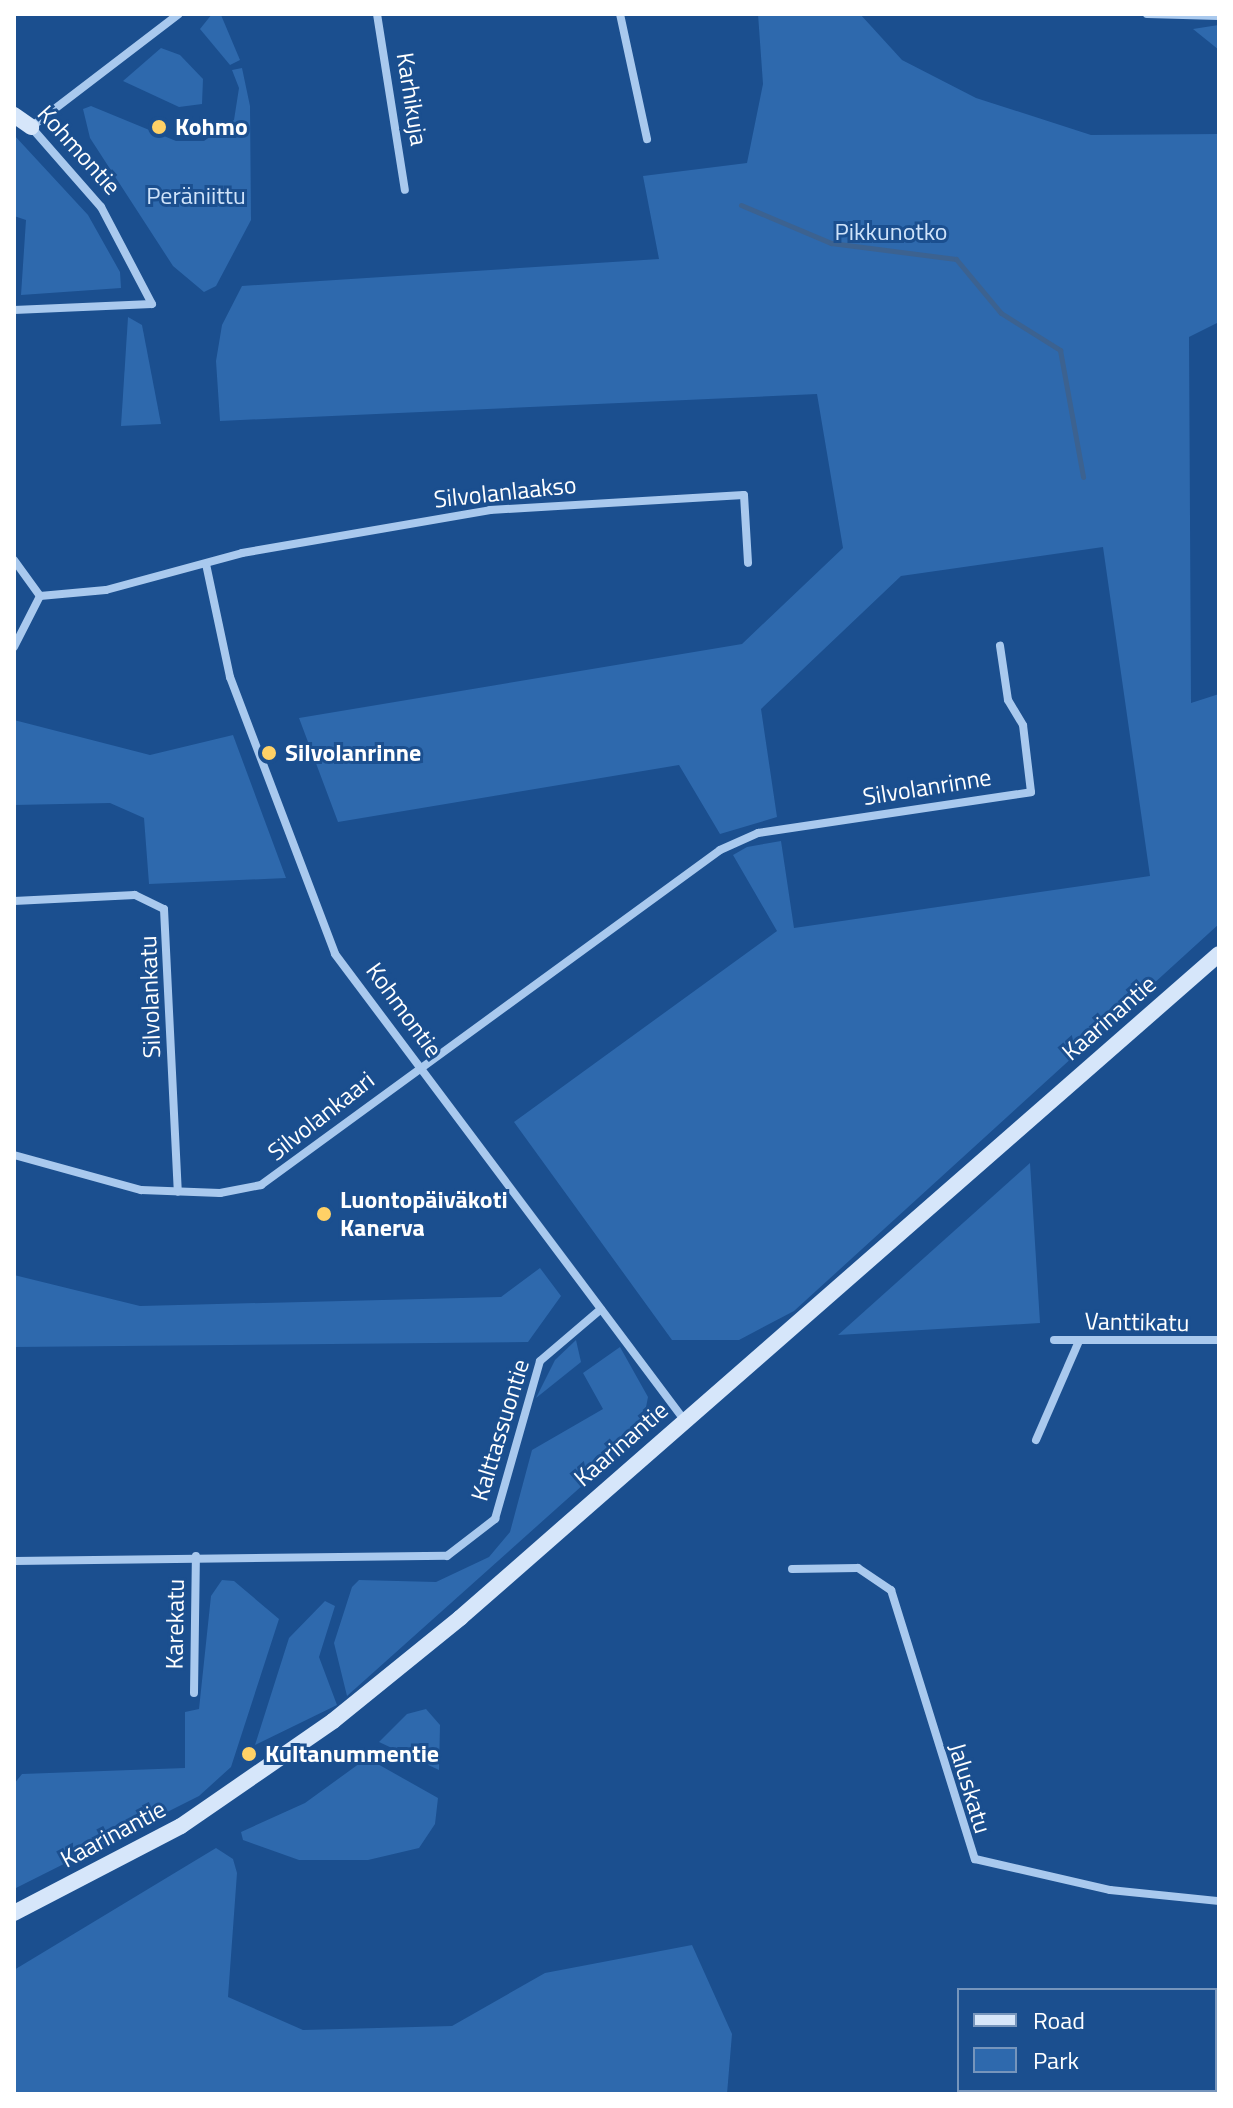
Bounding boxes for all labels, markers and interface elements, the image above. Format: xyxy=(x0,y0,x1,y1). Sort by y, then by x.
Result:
street label: Karhikuja xyxy=(390,50,434,148)
street label: Kohmontie xyxy=(31,99,127,201)
place label: Kohmo xyxy=(175,113,248,141)
marker: Kohmo xyxy=(150,118,168,136)
park label: Peräniittu xyxy=(146,182,246,210)
park label: Pikkunotko xyxy=(835,218,947,246)
street label: Silvolanlaakso xyxy=(432,470,578,514)
place label: Silvolanrinne xyxy=(285,739,421,767)
marker: Silvolanrinne xyxy=(260,744,278,762)
street label: Silvolanrinne xyxy=(861,763,993,811)
street label: Silvolankatu xyxy=(133,935,167,1059)
street label: Kohmontie xyxy=(360,957,448,1063)
street label: Kaarinantie xyxy=(1056,969,1162,1067)
street label: Silvolankaari xyxy=(262,1065,380,1167)
place label: Luontopäiväkoti Kanerva xyxy=(340,1186,508,1242)
marker: Luontopäiväkoti Kanerva xyxy=(315,1205,333,1223)
street label: Vanttikatu xyxy=(1084,1307,1190,1337)
street label: Kalttassuontie xyxy=(465,1356,535,1504)
street label: Kaarinantie xyxy=(568,1395,674,1493)
street label: Karekatu xyxy=(160,1579,190,1669)
street label: Jaluskatu xyxy=(943,1739,997,1837)
place label: Kultanummentie xyxy=(265,1740,439,1768)
marker: Kultanummentie xyxy=(240,1745,258,1763)
street label: Kaarinantie xyxy=(56,1794,170,1874)
legend xyxy=(957,1988,1217,2092)
text: Road xyxy=(1033,2002,1085,2038)
text: Park xyxy=(1033,2042,1079,2078)

